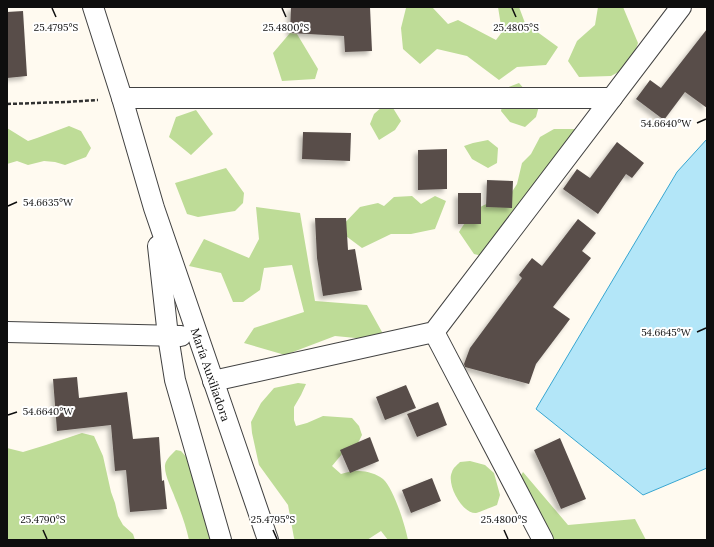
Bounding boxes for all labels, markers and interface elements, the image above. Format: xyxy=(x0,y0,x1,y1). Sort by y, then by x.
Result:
text: 25.4795°S xyxy=(34,21,78,34)
text: 25.4800°S xyxy=(263,21,310,34)
text: 25.4805°S xyxy=(493,21,539,34)
text: 54.6640°W xyxy=(641,117,692,130)
text: 54.6635°W xyxy=(23,196,74,209)
street label: María Auxiliadora xyxy=(188,326,234,423)
text: 54.6645°W xyxy=(641,326,692,339)
text: 54.6640°W xyxy=(23,405,74,418)
text: 25.4790°S xyxy=(20,513,66,526)
text: 25.4795°S xyxy=(251,513,295,526)
text: 25.4800°S xyxy=(481,513,528,526)

